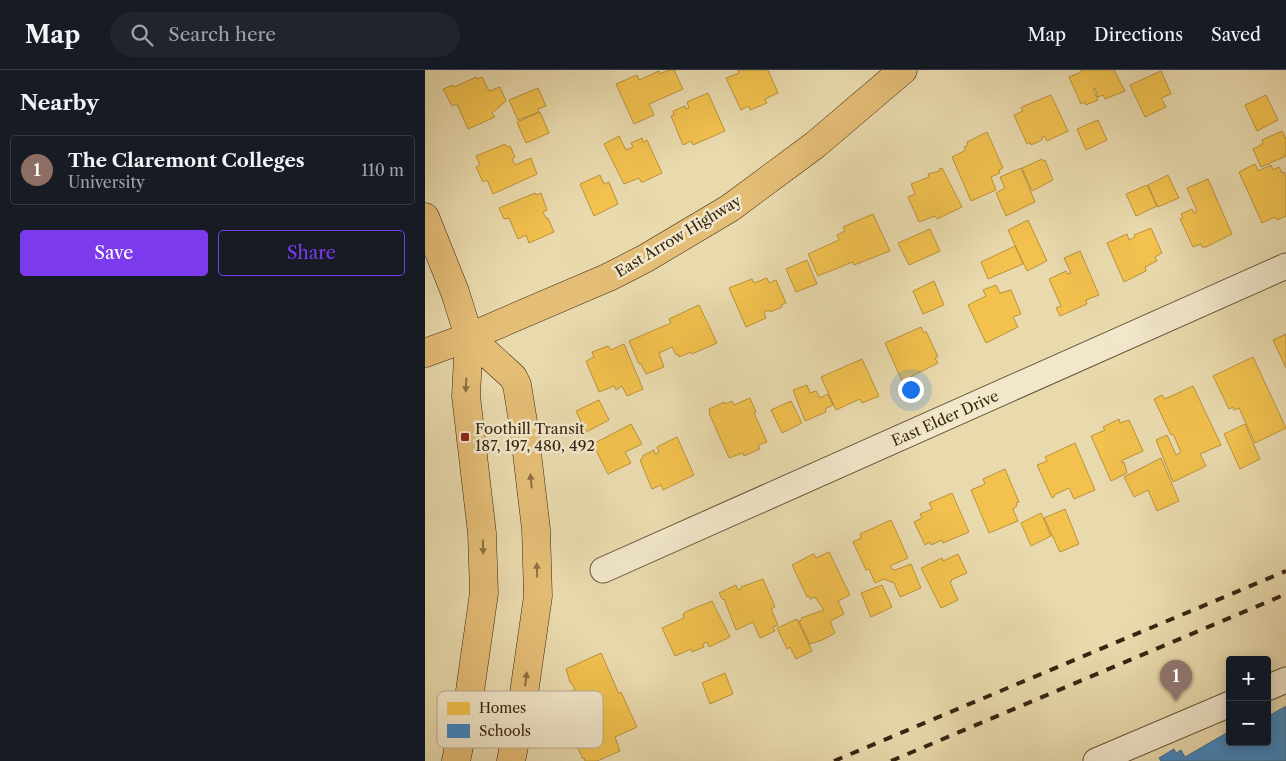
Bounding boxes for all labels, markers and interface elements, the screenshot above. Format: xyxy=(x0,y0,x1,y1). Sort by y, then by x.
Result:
search box xyxy=(110,12,460,57)
text: Map xyxy=(25,20,80,49)
icon: search xyxy=(128,21,156,49)
text: Search here xyxy=(168,23,276,46)
text: Map xyxy=(1027,24,1066,46)
text: Directions xyxy=(1094,24,1183,46)
text: Saved xyxy=(1211,24,1261,46)
text: Nearby xyxy=(20,90,99,115)
text: The Claremont Colleges xyxy=(68,149,305,172)
text: 1 xyxy=(33,160,41,180)
text: 110 m xyxy=(361,160,404,180)
text: University xyxy=(68,172,145,192)
street label: East Arrow Highway xyxy=(611,190,745,281)
button: Save xyxy=(20,230,208,276)
button: Share xyxy=(218,230,405,276)
one-way arrow xyxy=(462,377,470,393)
your location xyxy=(898,377,924,403)
street label: East Elder Drive xyxy=(888,386,1002,450)
place label: Foothill Transit 187, 197, 480, 492 xyxy=(475,419,595,455)
marker: Foothill Transit 187, 197, 480, 492 xyxy=(459,431,471,443)
one-way arrow xyxy=(527,473,535,489)
one-way arrow xyxy=(479,539,487,555)
one-way arrow xyxy=(533,562,541,578)
map controls xyxy=(1226,656,1271,746)
button: + xyxy=(1226,656,1271,701)
pin: 1 xyxy=(1160,660,1192,701)
one-way arrow xyxy=(522,670,530,686)
legend xyxy=(437,691,603,748)
text: Homes xyxy=(479,699,526,717)
button: − xyxy=(1226,701,1271,746)
text: Schools xyxy=(479,722,531,740)

